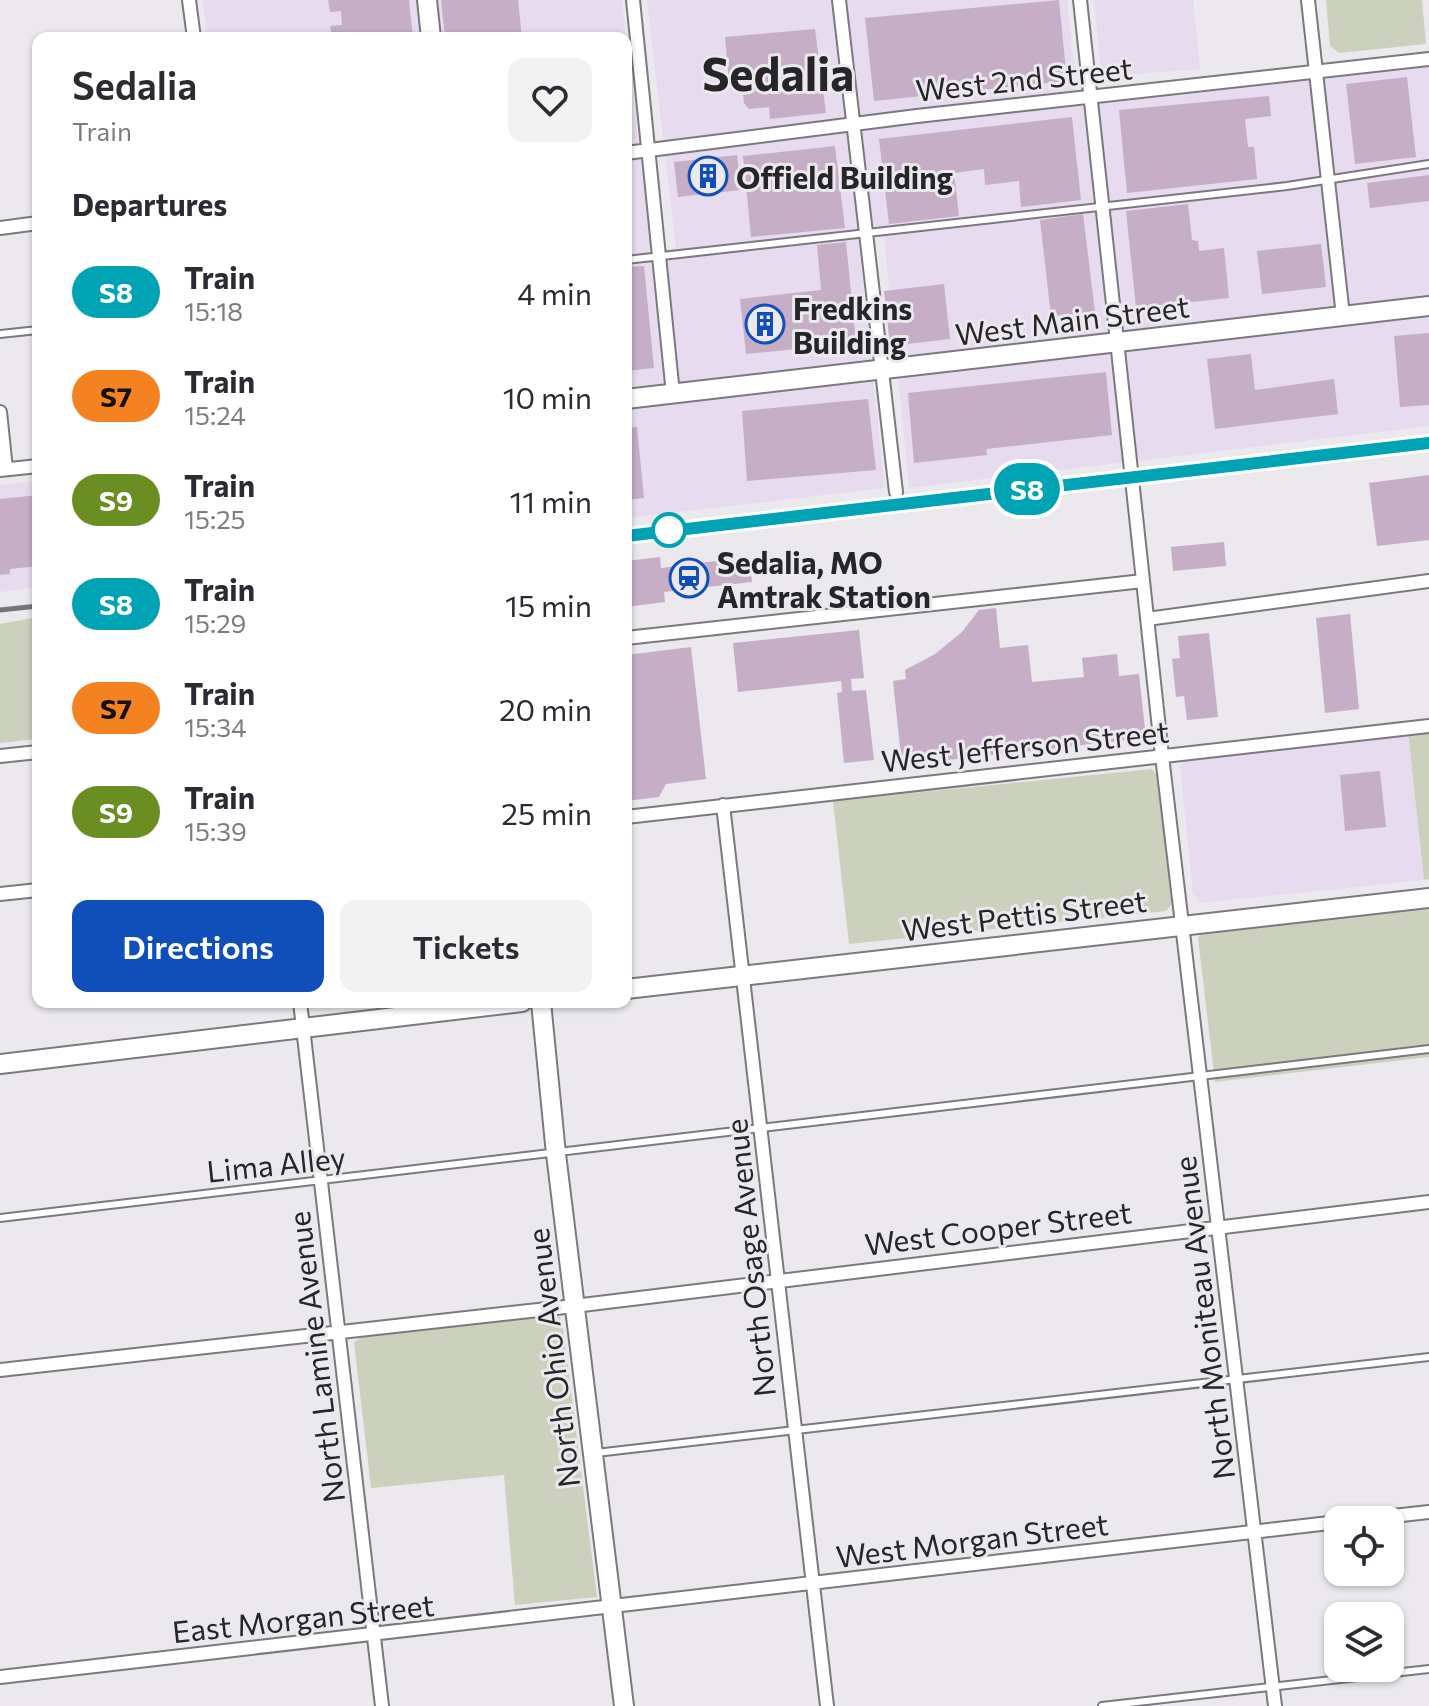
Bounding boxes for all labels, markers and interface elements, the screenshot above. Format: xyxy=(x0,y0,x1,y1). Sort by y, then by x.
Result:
district label: Sedalia xyxy=(702,44,854,100)
street label: West 2nd Street xyxy=(914,48,1134,108)
button: heart xyxy=(508,58,592,142)
text: Sedalia xyxy=(72,61,197,108)
text: Train xyxy=(72,115,132,146)
building icon: Offield Building xyxy=(687,155,729,197)
place label: Offield Building xyxy=(736,158,953,195)
text: Departures xyxy=(72,185,227,222)
text: Train xyxy=(184,258,255,295)
text: 4 min xyxy=(517,274,592,311)
text: S8 xyxy=(99,275,133,309)
street label: West Main Street xyxy=(953,286,1191,352)
place label: Fredkins Building xyxy=(793,289,912,360)
text: 15:18 xyxy=(184,295,243,326)
building icon: Fredkins Building xyxy=(744,303,786,345)
text: Train xyxy=(184,362,255,399)
text: 10 min xyxy=(503,378,592,415)
text: S7 xyxy=(100,379,132,413)
text: 15:24 xyxy=(184,399,246,430)
line badge: S8 xyxy=(991,463,1063,515)
text: Train xyxy=(184,466,255,503)
text: S8 xyxy=(1010,472,1044,506)
text: 11 min xyxy=(510,482,592,519)
text: S9 xyxy=(99,483,133,517)
text: 15:25 xyxy=(184,503,246,534)
unlabelled marker xyxy=(652,513,686,547)
place label: Sedalia, MO Amtrak Station xyxy=(717,543,931,614)
station icon: Sedalia, MO Amtrak Station xyxy=(668,557,710,599)
text: Train xyxy=(184,570,255,607)
text: 15 min xyxy=(505,586,592,623)
text: S8 xyxy=(99,587,133,621)
text: 15:29 xyxy=(184,607,246,638)
text: Train xyxy=(184,674,255,711)
text: 20 min xyxy=(499,690,592,727)
text: S7 xyxy=(100,691,132,725)
text: 15:34 xyxy=(184,711,247,742)
street label: West Jefferson Street xyxy=(879,711,1171,779)
text: Train xyxy=(184,778,255,815)
text: 25 min xyxy=(501,794,592,831)
text: S9 xyxy=(99,795,133,829)
text: 15:39 xyxy=(184,815,247,846)
street label: West Pettis Street xyxy=(899,881,1149,947)
button: Directions xyxy=(72,900,324,992)
button: Tickets xyxy=(340,900,592,992)
street label: North Osage Avenue xyxy=(716,1117,782,1399)
street label: Lima Alley xyxy=(205,1137,347,1189)
street label: North Moniteau Avenue xyxy=(1165,1154,1241,1482)
street label: West Cooper Street xyxy=(863,1192,1133,1262)
street label: North Lamine Avenue xyxy=(279,1209,351,1505)
street label: North Ohio Avenue xyxy=(518,1226,586,1490)
street label: West Morgan Street xyxy=(834,1504,1110,1574)
map controls xyxy=(1324,1506,1404,1682)
button: locate xyxy=(1324,1506,1404,1586)
street label: East Morgan Street xyxy=(170,1585,436,1649)
button: layers xyxy=(1324,1602,1404,1682)

